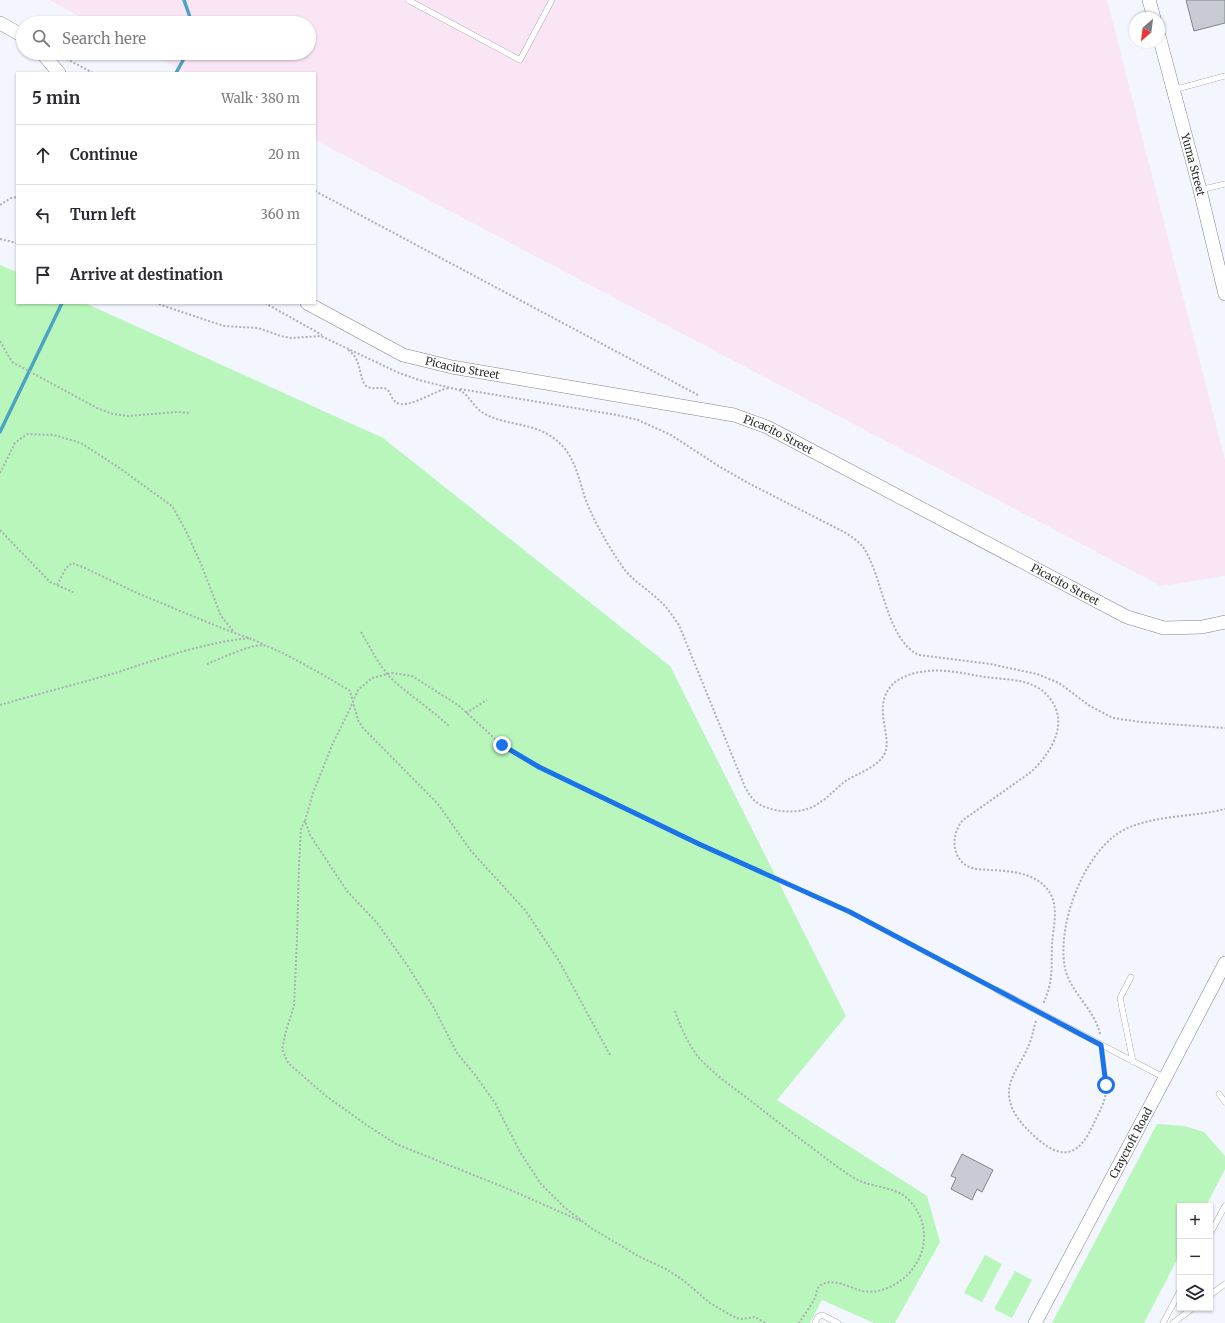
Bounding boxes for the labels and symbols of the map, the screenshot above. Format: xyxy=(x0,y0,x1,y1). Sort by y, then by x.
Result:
north arrow xyxy=(1129,12,1165,48)
street label: Yuma Street xyxy=(1178,131,1208,198)
street label: Picacito Street xyxy=(424,354,501,382)
street label: Picacito Street xyxy=(741,412,816,457)
street label: Picacito Street xyxy=(1029,561,1103,609)
route end xyxy=(493,736,511,754)
route start xyxy=(1097,1076,1115,1094)
street label: Craycroft Road xyxy=(1106,1105,1155,1181)

